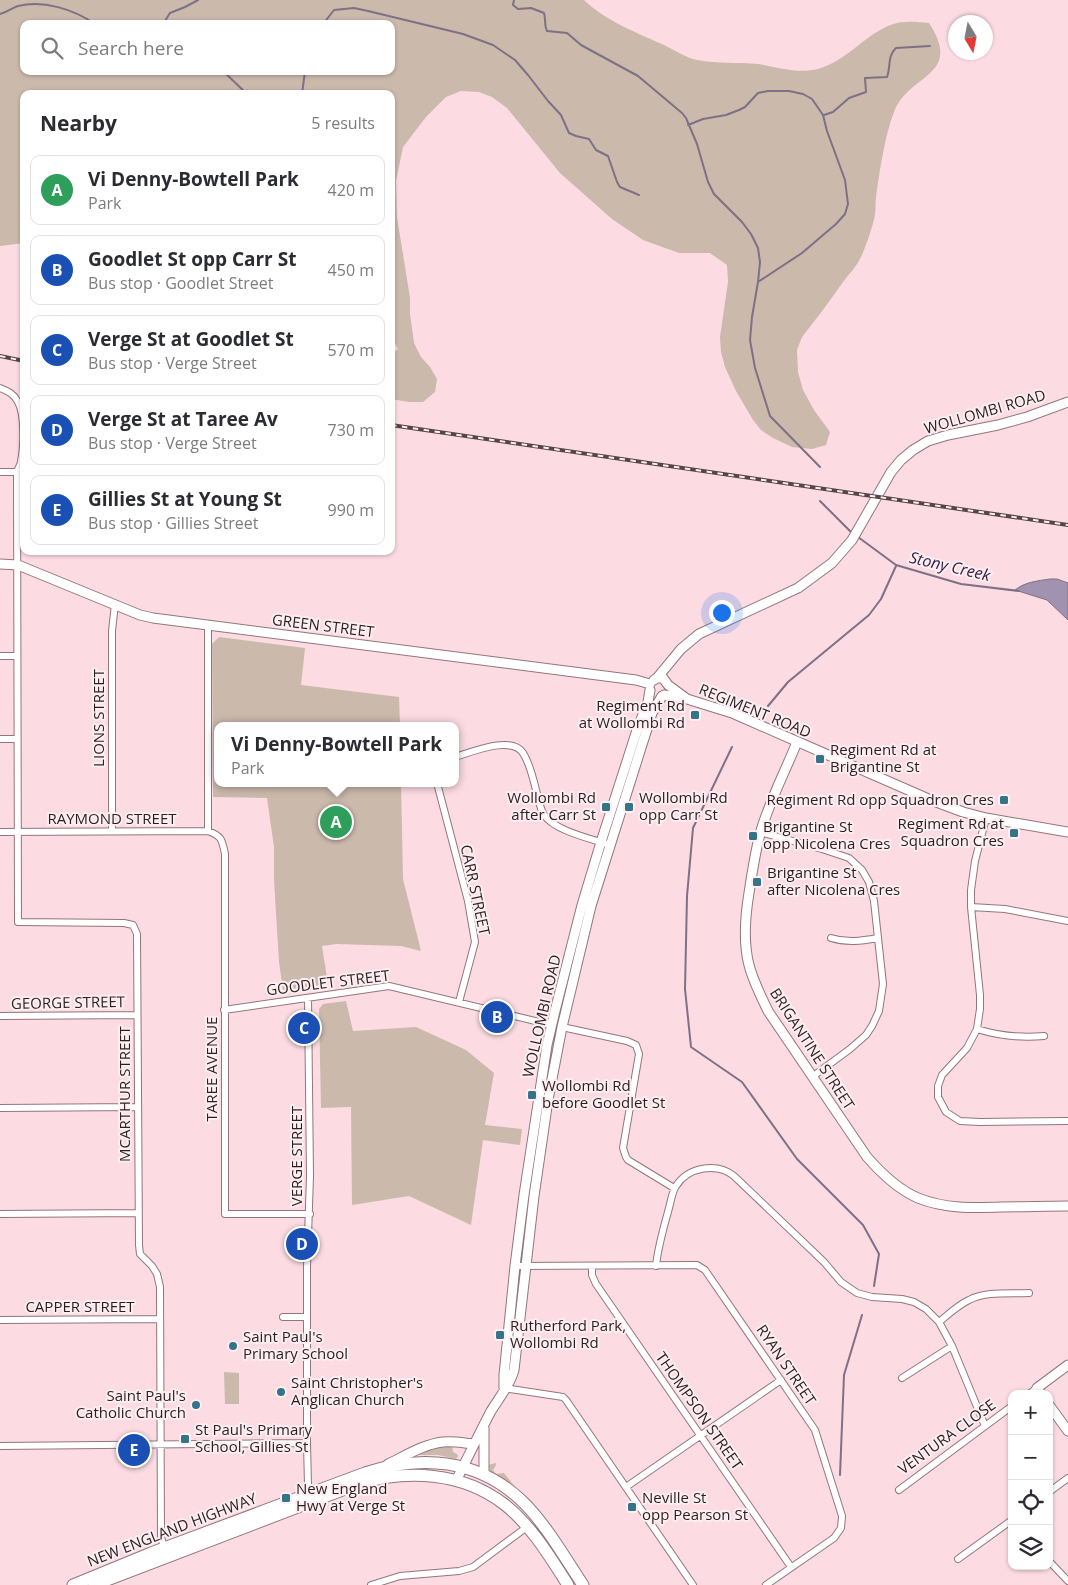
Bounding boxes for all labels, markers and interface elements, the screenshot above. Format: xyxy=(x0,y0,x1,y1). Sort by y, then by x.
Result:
north arrow xyxy=(948,15,993,60)
search box xyxy=(20,20,395,75)
icon: search xyxy=(38,34,66,62)
text: Search here xyxy=(78,35,184,61)
text: Nearby xyxy=(40,109,117,137)
text: 5 results xyxy=(311,112,375,134)
text: Vi Denny-Bowtell Park xyxy=(88,166,299,192)
text: A xyxy=(51,179,63,201)
text: 420 m xyxy=(328,179,374,201)
text: Park xyxy=(88,192,121,214)
text: Goodlet St opp Carr St xyxy=(88,246,296,272)
text: B xyxy=(52,259,62,281)
text: 450 m xyxy=(328,259,374,281)
text: Bus stop · Goodlet Street xyxy=(88,272,273,294)
text: Verge St at Goodlet St xyxy=(88,326,294,352)
text: C xyxy=(52,339,62,361)
text: 570 m xyxy=(328,339,374,361)
text: Bus stop · Verge Street xyxy=(88,352,257,374)
street label: WOLLOMBI ROAD xyxy=(922,384,1048,438)
text: Verge St at Taree Av xyxy=(88,406,278,432)
text: D xyxy=(51,419,63,441)
text: 730 m xyxy=(328,419,374,441)
text: Bus stop · Verge Street xyxy=(88,432,257,454)
text: Gillies St at Young St xyxy=(88,486,282,512)
text: E xyxy=(53,499,61,521)
text: 990 m xyxy=(328,499,374,521)
text: Bus stop · Gillies Street xyxy=(88,512,258,534)
water label: Stony Creek xyxy=(907,546,994,586)
your location xyxy=(709,600,735,626)
street label: GREEN STREET xyxy=(271,609,376,641)
street label: LIONS STREET xyxy=(88,668,108,767)
street label: REGIMENT ROAD xyxy=(696,678,814,742)
place label: Regiment Rd at Wollombi Rd xyxy=(579,695,685,732)
marker: Regiment Rd at Wollombi Rd xyxy=(689,709,701,721)
popup xyxy=(214,722,459,787)
text: Vi Denny-Bowtell Park xyxy=(231,731,442,757)
place label: Regiment Rd at Brigantine St xyxy=(830,739,936,776)
marker: Regiment Rd at Brigantine St xyxy=(814,753,826,765)
text: Park xyxy=(231,757,265,779)
place label: Wollombi Rd after Carr St xyxy=(507,787,596,824)
place label: Wollombi Rd opp Carr St xyxy=(639,787,728,824)
place label: Regiment Rd opp Squadron Cres xyxy=(767,789,994,809)
marker: Regiment Rd opp Squadron Cres xyxy=(998,794,1010,806)
marker: Wollombi Rd after Carr St xyxy=(600,801,612,813)
marker: Wollombi Rd opp Carr St xyxy=(623,801,635,813)
pin: A xyxy=(320,803,352,841)
street label: RAYMOND STREET xyxy=(47,808,177,828)
place label: Regiment Rd at Squadron Cres xyxy=(898,813,1004,850)
place label: Brigantine St opp Nicolena Cres xyxy=(763,816,890,853)
marker: Regiment Rd at Squadron Cres xyxy=(1008,827,1020,839)
marker: Brigantine St opp Nicolena Cres xyxy=(747,830,759,842)
street label: CARR STREET xyxy=(457,843,495,938)
place label: Brigantine St after Nicolena Cres xyxy=(767,862,900,899)
marker: Brigantine St after Nicolena Cres xyxy=(751,876,763,888)
street label: WOLLOMBI ROAD xyxy=(517,952,565,1079)
street label: GOODLET STREET xyxy=(265,964,391,999)
street label: BRIGANTINE STREET xyxy=(766,984,860,1114)
street label: GEORGE STREET xyxy=(11,991,126,1013)
pin: B xyxy=(481,998,513,1036)
pin: C xyxy=(288,1009,320,1047)
street label: TAREE AVENUE xyxy=(201,1017,221,1121)
street label: MCARTHUR STREET xyxy=(114,1025,134,1162)
place label: Wollombi Rd before Goodlet St xyxy=(542,1075,665,1112)
marker: Wollombi Rd before Goodlet St xyxy=(526,1089,538,1101)
street label: VERGE STREET xyxy=(286,1105,306,1206)
pin: D xyxy=(286,1225,318,1263)
street label: CAPPER STREET xyxy=(25,1296,135,1316)
place label: Rutherford Park, Wollombi Rd xyxy=(510,1315,626,1352)
street label: RYAN STREET xyxy=(753,1320,822,1409)
place label: Saint Paul's Primary School xyxy=(243,1326,348,1363)
marker: Rutherford Park, Wollombi Rd xyxy=(494,1329,506,1341)
marker: Saint Paul's Primary School xyxy=(227,1340,239,1352)
street label: THOMPSON STREET xyxy=(652,1348,748,1474)
place label: Saint Christopher's Anglican Church xyxy=(291,1372,423,1409)
place label: Saint Paul's Catholic Church xyxy=(76,1385,186,1422)
marker: Saint Christopher's Anglican Church xyxy=(275,1386,287,1398)
map controls xyxy=(1008,1390,1053,1570)
button: + xyxy=(1008,1390,1053,1435)
street label: VENTURA CLOSE xyxy=(894,1394,999,1478)
marker: Saint Paul's Catholic Church xyxy=(190,1399,202,1411)
place label: St Paul's Primary School, Gillies St xyxy=(195,1419,312,1456)
pin: E xyxy=(118,1431,150,1469)
marker: St Paul's Primary School, Gillies St xyxy=(179,1433,191,1445)
button: − xyxy=(1008,1435,1053,1480)
place label: New England Hwy at Verge St xyxy=(296,1478,405,1515)
button: locate xyxy=(1008,1480,1053,1525)
street label: NEW ENGLAND HIGHWAY xyxy=(84,1487,260,1571)
place label: Neville St opp Pearson St xyxy=(642,1487,748,1524)
marker: New England Hwy at Verge St xyxy=(280,1492,292,1504)
marker: Neville St opp Pearson St xyxy=(626,1501,638,1513)
button: layers xyxy=(1008,1525,1053,1570)

